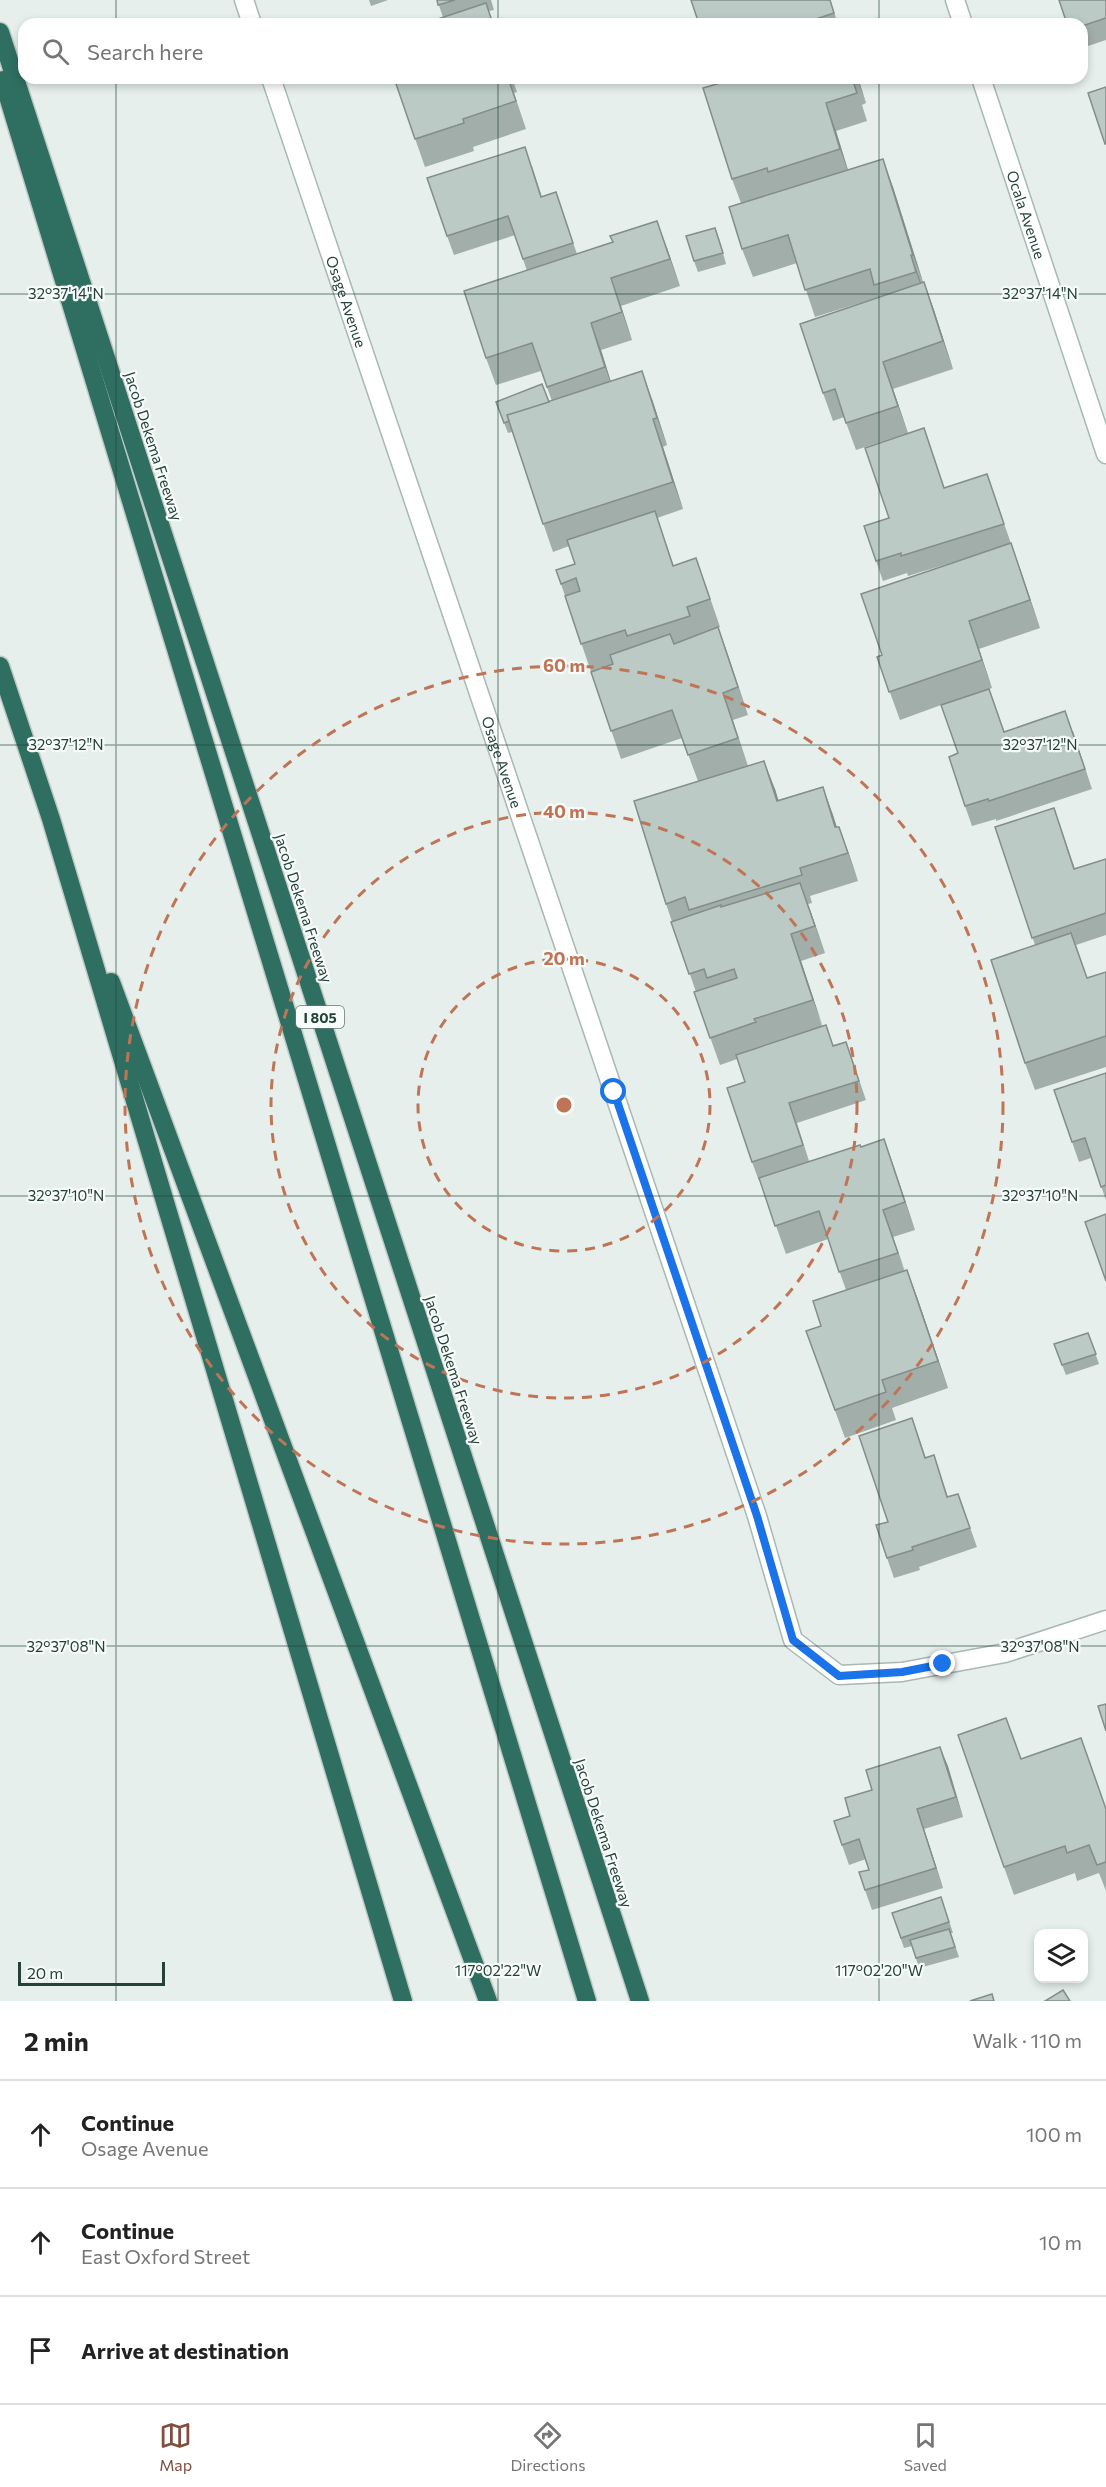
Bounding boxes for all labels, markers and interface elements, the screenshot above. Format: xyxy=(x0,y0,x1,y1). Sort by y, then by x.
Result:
search box xyxy=(18,18,1088,84)
icon: search xyxy=(39,35,72,68)
text: Search here xyxy=(87,38,203,65)
street label: Ocala Avenue xyxy=(1003,168,1050,261)
street label: Osage Avenue xyxy=(323,253,370,350)
text: 32°37'14"N xyxy=(28,284,104,302)
text: 32°37'14"N xyxy=(1002,284,1078,302)
street label: Jacob Dekema Freeway xyxy=(121,369,187,523)
text: 60 m xyxy=(543,654,585,676)
street label: Osage Avenue xyxy=(478,714,526,810)
text: 32°37'12"N xyxy=(28,735,104,753)
text: 32°37'12"N xyxy=(1002,735,1078,753)
text: 40 m xyxy=(543,800,585,822)
street label: Jacob Dekema Freeway xyxy=(271,831,337,985)
text: 20 m xyxy=(543,947,585,969)
road number: I 805 xyxy=(296,1006,344,1028)
route start xyxy=(600,1078,626,1104)
centre of rings xyxy=(554,1095,574,1115)
text: 32°37'10"N xyxy=(28,1186,104,1204)
text: 32°37'10"N xyxy=(1002,1186,1078,1204)
street label: Jacob Dekema Freeway xyxy=(421,1293,487,1447)
text: 32°37'08"N xyxy=(26,1637,106,1655)
text: 32°37'08"N xyxy=(1000,1637,1080,1655)
route end xyxy=(929,1650,955,1676)
street label: Jacob Dekema Freeway xyxy=(571,1756,637,1910)
map controls xyxy=(1034,1929,1088,1983)
button: layers xyxy=(1034,1929,1088,1983)
scale bar xyxy=(18,1959,165,1986)
text: 117°02'22"W xyxy=(455,1961,541,1979)
text: 117°02'20"W xyxy=(835,1961,923,1979)
text: 20 m xyxy=(27,1963,63,1982)
text: 2 min xyxy=(24,2025,89,2056)
text: Walk · 110 m xyxy=(972,2028,1082,2052)
text: Continue xyxy=(81,2109,174,2136)
icon: ahead xyxy=(24,2118,57,2151)
text: 100 m xyxy=(1026,2122,1082,2146)
text: Osage Avenue xyxy=(81,2136,209,2160)
text: Continue xyxy=(81,2217,174,2244)
icon: ahead xyxy=(24,2226,57,2259)
text: 10 m xyxy=(1039,2230,1082,2254)
text: East Oxford Street xyxy=(81,2244,250,2268)
icon: arrive xyxy=(24,2334,57,2367)
text: Arrive at destination xyxy=(81,2337,289,2364)
tab: Map xyxy=(159,2419,192,2474)
tab: Directions xyxy=(510,2419,585,2474)
tab: Saved xyxy=(904,2419,947,2474)

